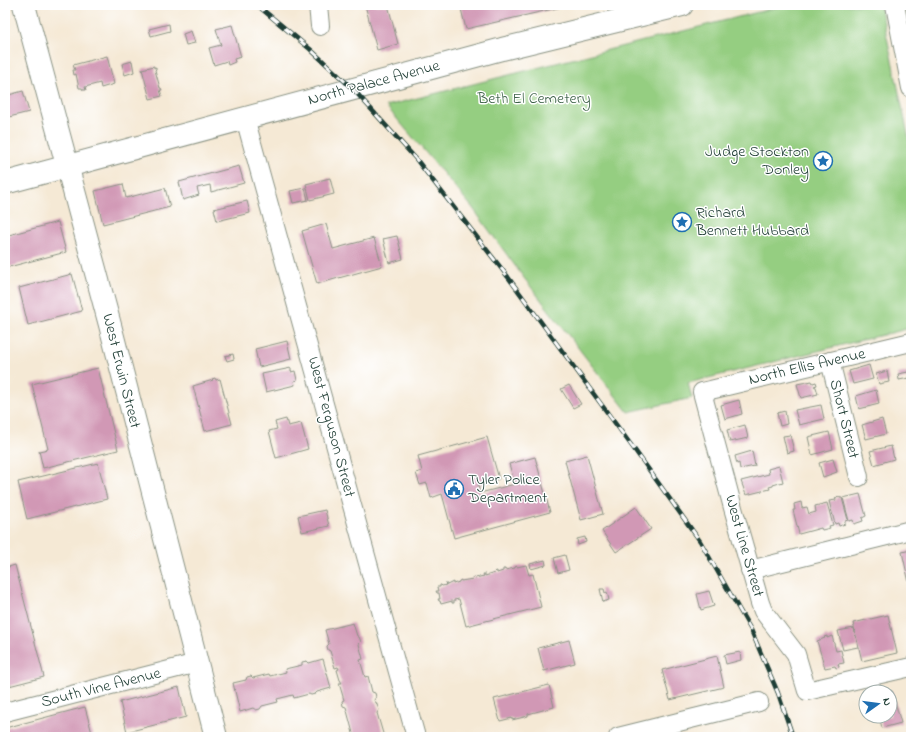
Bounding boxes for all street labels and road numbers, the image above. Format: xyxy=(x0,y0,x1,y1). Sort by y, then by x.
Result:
street label: North Palace Avenue xyxy=(305,54,443,112)
street label: West Erwin Street xyxy=(95,311,147,431)
street label: North Ellis Avenue xyxy=(746,342,868,392)
street label: West Ferguson Street xyxy=(301,354,361,501)
street label: Short Street xyxy=(823,377,866,462)
street label: West Line Street xyxy=(718,492,770,601)
street label: South Vine Avenue xyxy=(39,661,164,714)

